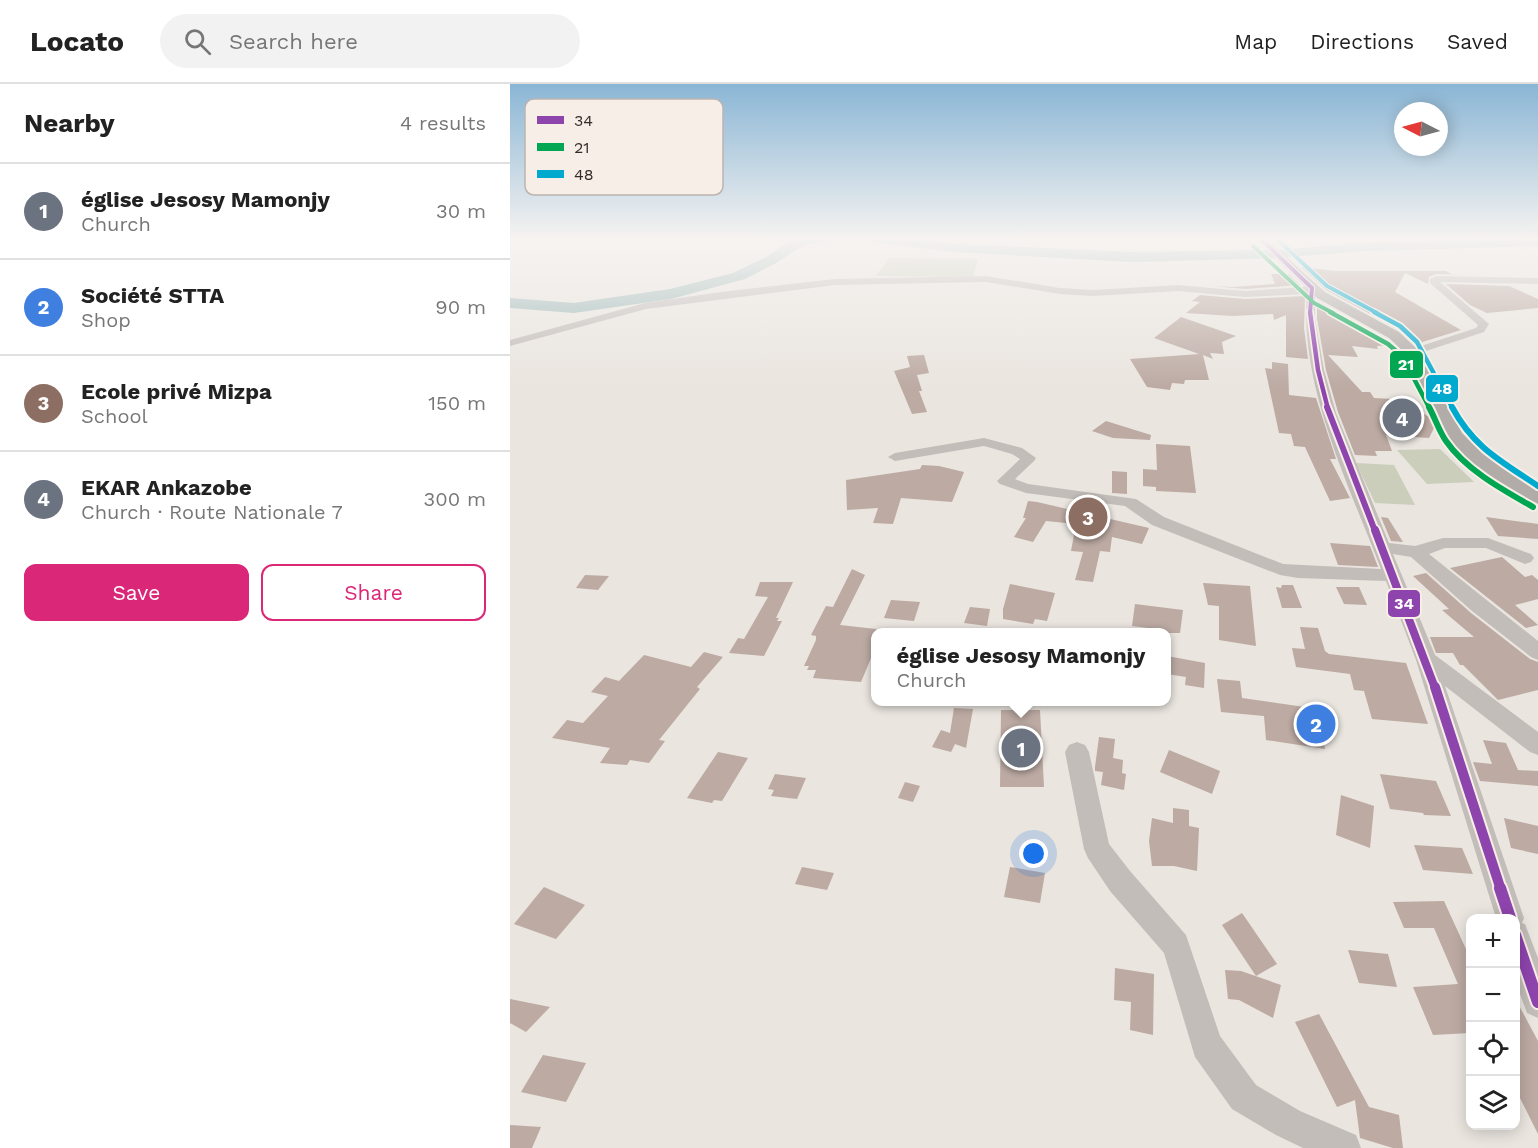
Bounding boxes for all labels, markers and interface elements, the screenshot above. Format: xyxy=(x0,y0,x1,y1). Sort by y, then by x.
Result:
search box xyxy=(160,14,580,68)
text: Locato xyxy=(30,25,124,58)
icon: search xyxy=(181,25,214,58)
text: Search here xyxy=(229,29,358,54)
text: Map xyxy=(1234,29,1277,54)
text: Directions xyxy=(1310,29,1414,54)
text: Saved xyxy=(1447,29,1508,54)
legend xyxy=(525,99,723,195)
north arrow xyxy=(1394,102,1448,156)
text: Nearby xyxy=(24,108,115,138)
text: 4 results xyxy=(400,111,486,135)
text: 34 xyxy=(574,111,593,130)
text: 21 xyxy=(574,138,590,157)
text: 48 xyxy=(574,165,594,184)
text: église Jesosy Mamonjy xyxy=(81,187,330,212)
text: 1 xyxy=(39,199,48,223)
text: 30 m xyxy=(436,199,486,223)
text: Church xyxy=(81,212,151,236)
text: Société STTA xyxy=(81,283,224,308)
text: 2 xyxy=(38,295,49,319)
text: 90 m xyxy=(435,295,486,319)
text: Shop xyxy=(81,308,131,332)
line badge: 21 xyxy=(1389,350,1424,379)
text: 21 xyxy=(1398,355,1414,374)
line badge: 48 xyxy=(1425,374,1459,403)
text: Ecole privé Mizpa xyxy=(81,379,272,404)
text: 48 xyxy=(1432,379,1452,398)
text: 3 xyxy=(38,391,49,415)
text: 150 m xyxy=(428,391,486,415)
pin: 4 xyxy=(1382,396,1422,440)
text: School xyxy=(81,404,148,428)
text: EKAR Ankazobe xyxy=(81,475,252,500)
text: 4 xyxy=(37,487,50,511)
text: 300 m xyxy=(424,487,486,511)
pin: 3 xyxy=(1068,494,1108,540)
text: Church · Route Nationale 7 xyxy=(81,500,343,524)
button: Save xyxy=(24,564,249,621)
button: Share xyxy=(261,564,486,621)
line badge: 34 xyxy=(1387,589,1421,618)
text: 34 xyxy=(1394,594,1414,613)
popup xyxy=(871,628,1171,706)
text: église Jesosy Mamonjy xyxy=(897,643,1145,668)
text: Church xyxy=(897,668,966,692)
pin: 2 xyxy=(1296,702,1336,746)
pin: 1 xyxy=(1002,726,1040,770)
your location xyxy=(1019,839,1048,868)
map controls xyxy=(1466,914,1520,1130)
button: + xyxy=(1466,914,1520,968)
button: − xyxy=(1466,968,1520,1022)
button: locate xyxy=(1466,1022,1520,1076)
button: layers xyxy=(1466,1076,1520,1130)

